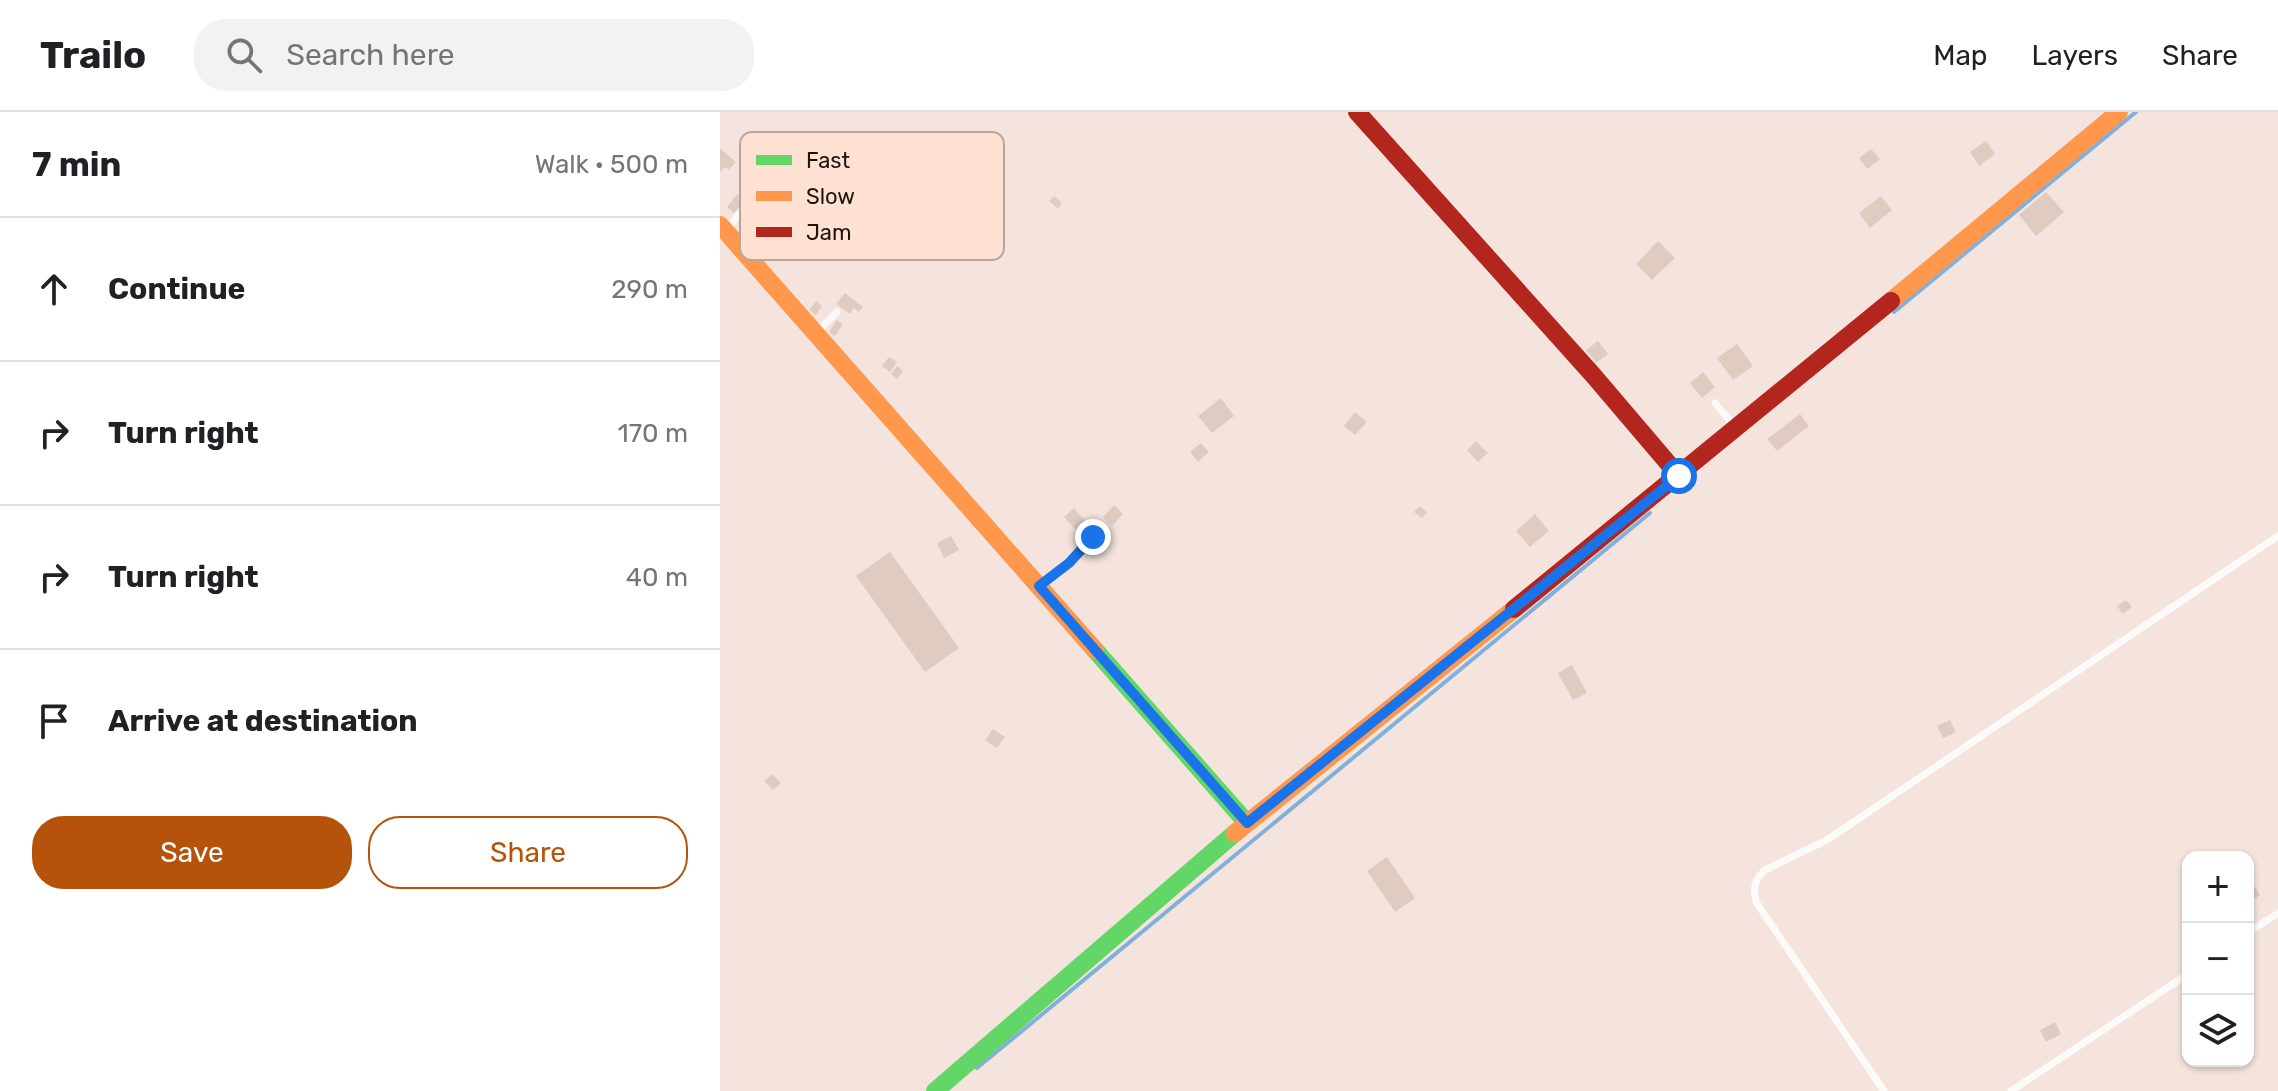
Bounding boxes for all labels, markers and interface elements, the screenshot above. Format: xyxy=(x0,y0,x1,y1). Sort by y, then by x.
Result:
search box xyxy=(194,19,754,91)
text: Trailo xyxy=(40,32,146,78)
icon: search xyxy=(222,33,266,77)
text: Search here xyxy=(286,37,455,73)
text: Map xyxy=(1933,39,1988,72)
text: Layers xyxy=(2032,39,2118,72)
text: Share xyxy=(2162,39,2238,72)
legend xyxy=(740,132,1004,260)
text: 7 min xyxy=(32,144,121,185)
text: Fast xyxy=(806,147,851,174)
text: Walk · 500 m xyxy=(535,149,688,180)
text: Slow xyxy=(806,183,855,210)
text: Jam xyxy=(806,219,852,246)
icon: ahead xyxy=(32,267,76,311)
text: Continue xyxy=(108,271,245,307)
text: 290 m xyxy=(611,274,688,305)
icon: right xyxy=(32,411,76,455)
text: Turn right xyxy=(108,415,259,451)
text: 170 m xyxy=(618,418,688,449)
route start xyxy=(1661,458,1697,494)
route end xyxy=(1075,519,1111,555)
icon: right xyxy=(32,555,76,599)
text: Turn right xyxy=(108,559,259,595)
text: 40 m xyxy=(626,562,688,593)
icon: arrive xyxy=(32,699,76,743)
text: Arrive at destination xyxy=(108,703,418,739)
button: Save xyxy=(32,816,352,889)
button: Share xyxy=(368,816,688,889)
map controls xyxy=(2182,851,2254,1067)
button: + xyxy=(2182,851,2254,923)
button: − xyxy=(2182,923,2254,995)
button: layers xyxy=(2182,995,2254,1067)

